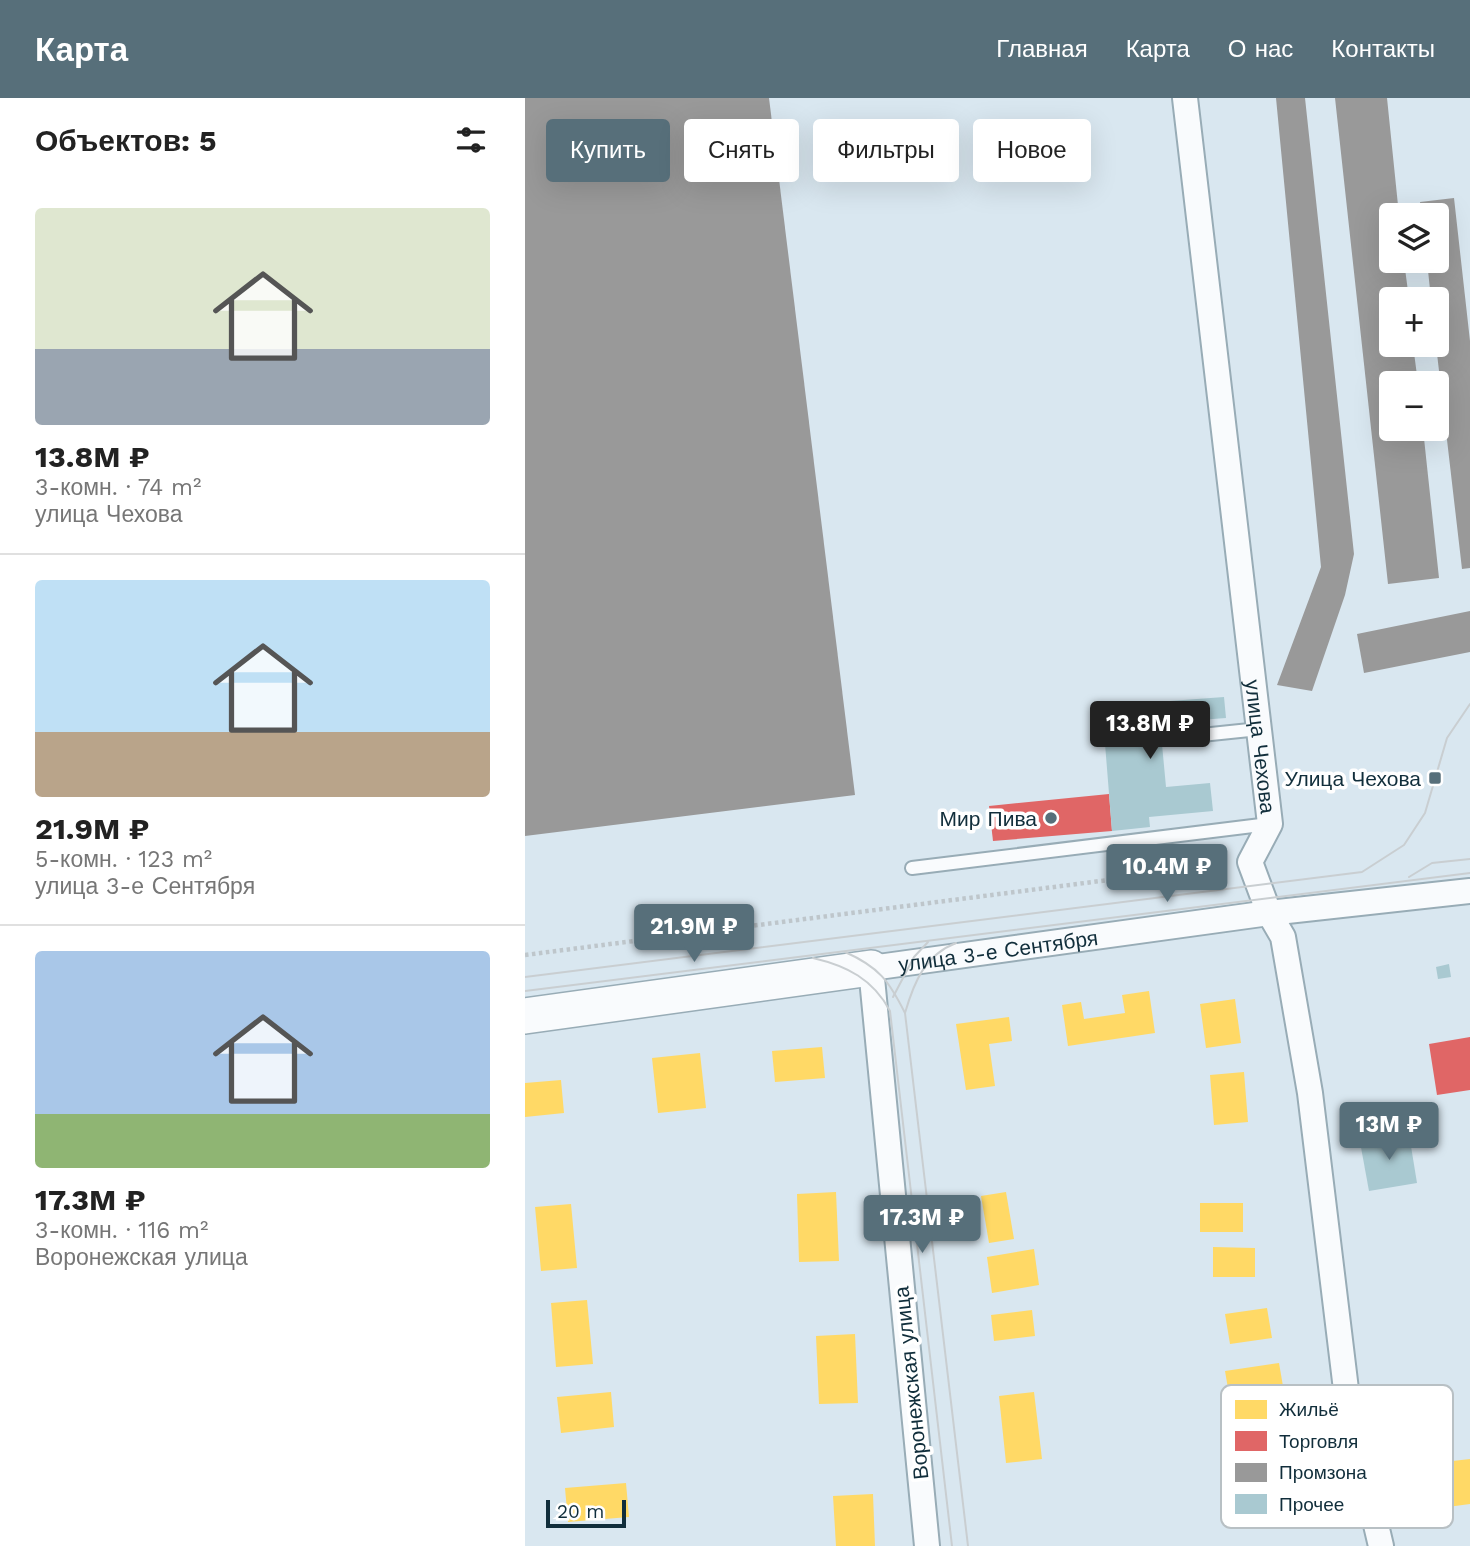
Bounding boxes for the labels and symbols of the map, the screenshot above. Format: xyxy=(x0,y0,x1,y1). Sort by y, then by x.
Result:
street label: улица Чехова xyxy=(1241,678,1281,815)
pin: 13.8M ₽ xyxy=(1085,702,1215,761)
place label: Улица Чехова xyxy=(1284,766,1421,791)
marker: Улица Чехова xyxy=(1427,770,1443,786)
place label: Мир Пива xyxy=(940,806,1037,831)
marker: Мир Пива xyxy=(1043,810,1059,826)
pin: 10.4M ₽ xyxy=(1102,844,1232,904)
pin: 21.9M ₽ xyxy=(629,904,759,964)
street label: улица 3-е Сентября xyxy=(897,924,1099,977)
pin: 13M ₽ xyxy=(1340,1102,1438,1162)
pin: 17.3M ₽ xyxy=(857,1196,987,1255)
street label: Воронежская улица xyxy=(888,1285,934,1481)
legend xyxy=(1221,1385,1453,1528)
text: Жильё xyxy=(1279,1398,1339,1421)
text: Торговля xyxy=(1279,1430,1358,1453)
text: Промзона xyxy=(1279,1461,1367,1484)
text: Прочее xyxy=(1279,1493,1344,1516)
scale bar xyxy=(546,1497,627,1529)

